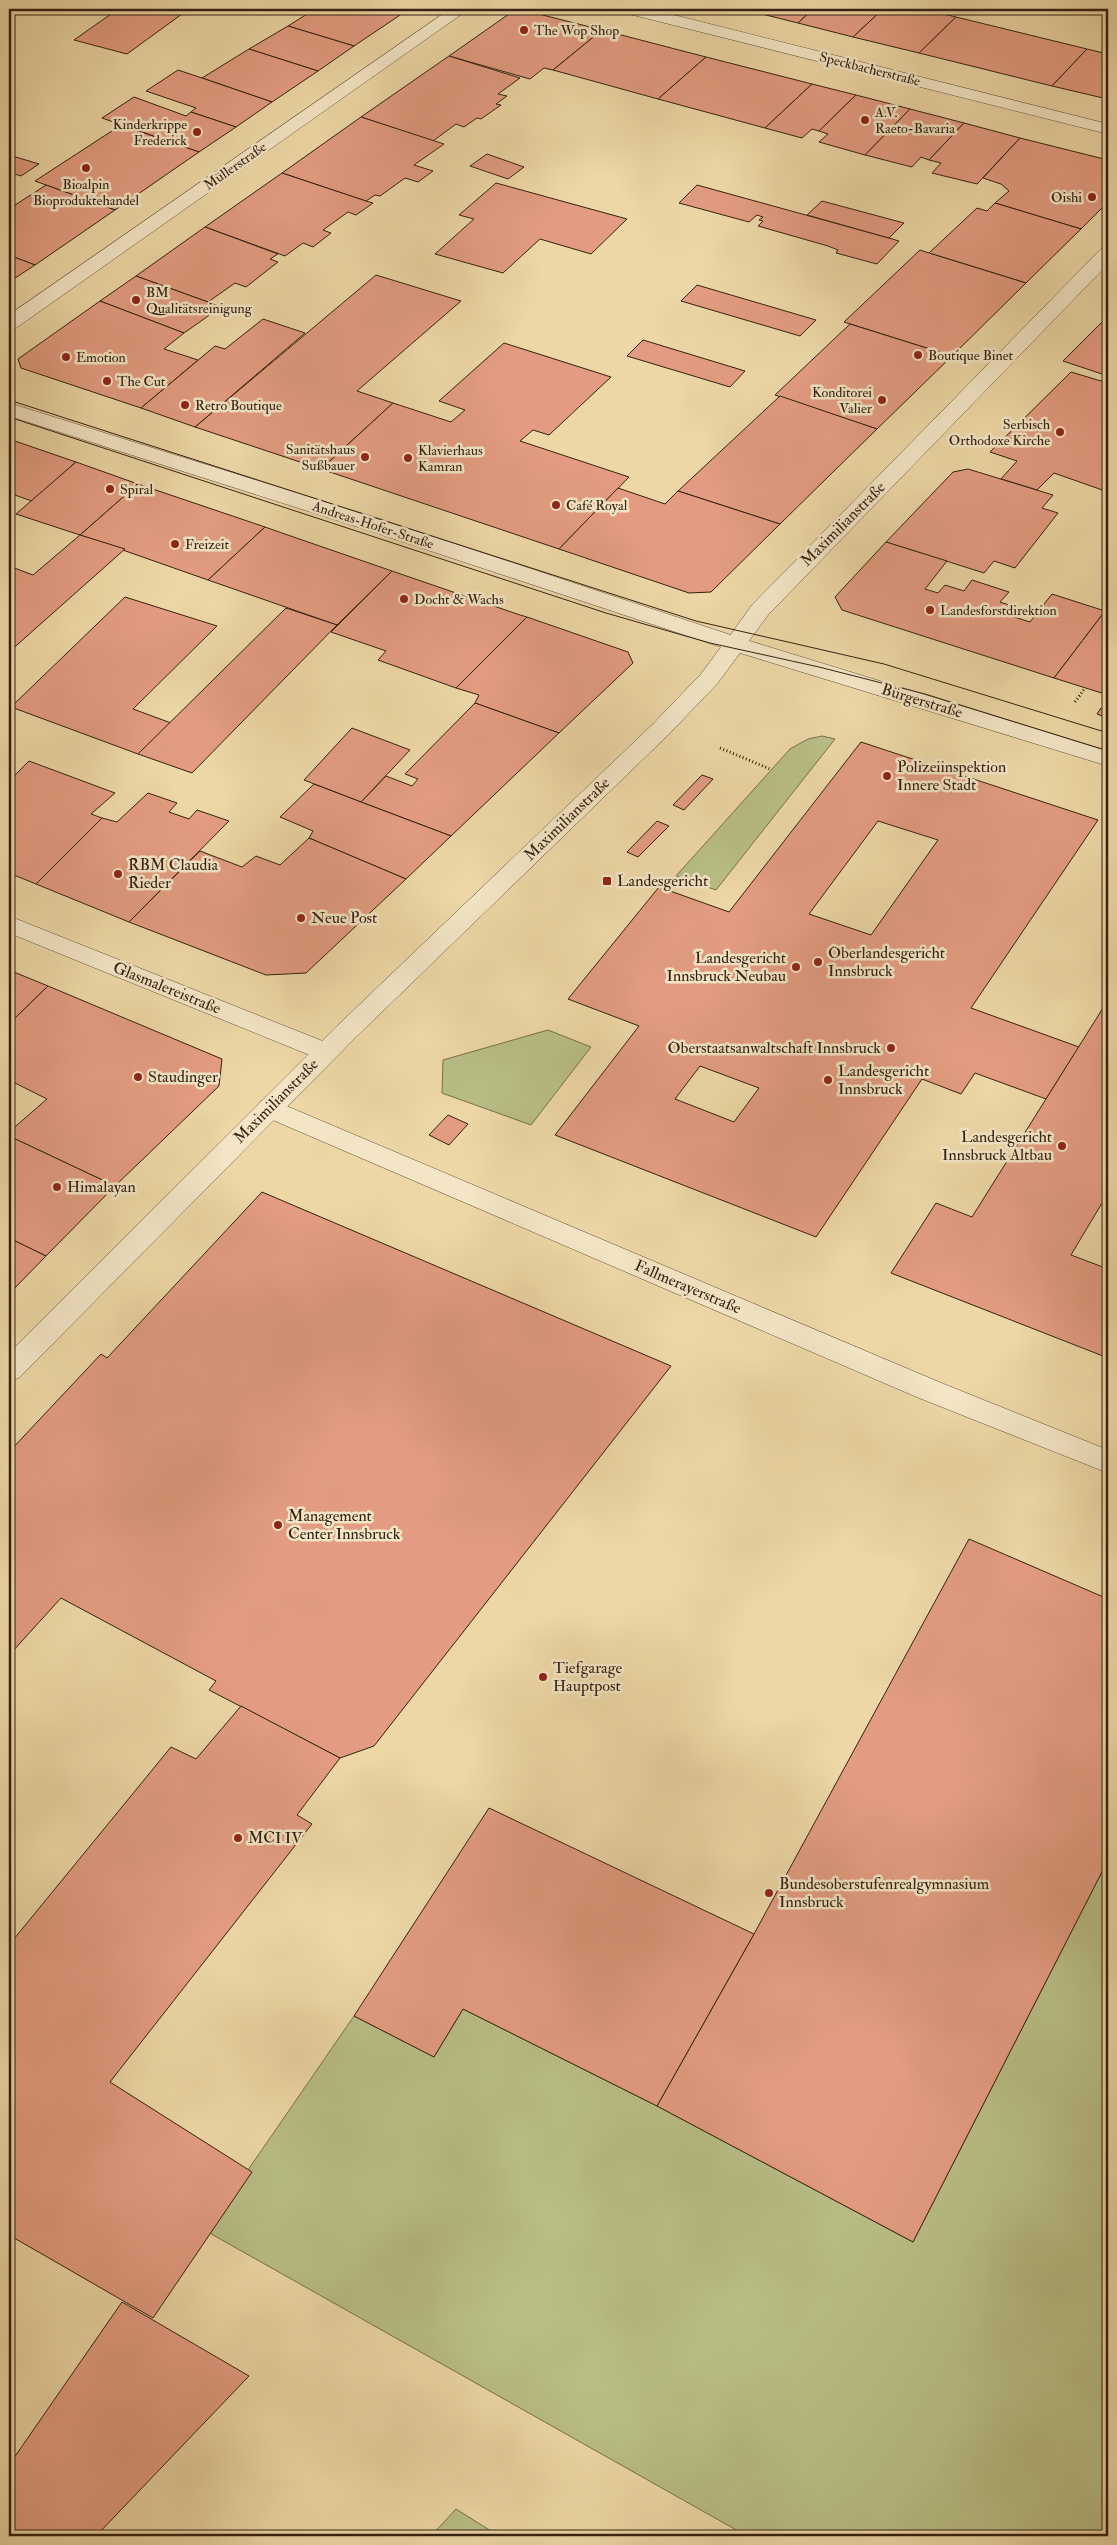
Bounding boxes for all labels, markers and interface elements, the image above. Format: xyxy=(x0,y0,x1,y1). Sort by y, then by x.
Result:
place label: The Wop Shop xyxy=(534,22,619,40)
marker: The Wop Shop xyxy=(518,24,530,36)
street label: Speckbacherstraße xyxy=(818,48,922,91)
place label: A.V. Raeto-Bavaria xyxy=(874,104,955,137)
marker: A.V. Raeto-Bavaria xyxy=(859,114,871,126)
place label: Kinderkrippe Frederick xyxy=(113,116,187,149)
marker: Kinderkrippe Frederick xyxy=(191,126,203,138)
street label: Müllerstraße xyxy=(200,138,270,194)
marker: Bioalpin Bioproduktehandel xyxy=(80,162,92,174)
place label: Bioalpin Bioproduktehandel xyxy=(33,176,139,210)
place label: Oishi xyxy=(1051,189,1082,206)
marker: Oishi xyxy=(1086,191,1098,203)
place label: BM Qualitätsreinigung xyxy=(146,284,253,317)
marker: BM Qualitätsreinigung xyxy=(130,294,142,306)
place label: Boutique Binet xyxy=(928,347,1014,364)
place label: Emotion xyxy=(76,349,126,366)
marker: Boutique Binet xyxy=(912,349,924,361)
marker: Emotion xyxy=(60,351,72,363)
place label: The Cut xyxy=(117,373,166,390)
marker: The Cut xyxy=(101,375,113,387)
place label: Konditorei Valier xyxy=(812,384,873,417)
marker: Konditorei Valier xyxy=(876,394,888,406)
place label: Retro Boutique xyxy=(195,397,282,414)
marker: Retro Boutique xyxy=(179,399,191,411)
place label: Serbisch Orthodoxe Kirche xyxy=(949,416,1051,449)
marker: Serbisch Orthodoxe Kirche xyxy=(1054,426,1066,438)
place label: Sanitätshaus Sußbauer xyxy=(286,441,356,474)
place label: Klavierhaus Kamran xyxy=(418,442,483,475)
marker: Sanitätshaus Sußbauer xyxy=(359,451,371,463)
marker: Klavierhaus Kamran xyxy=(402,452,414,464)
street label: Maximilianstraße xyxy=(796,477,890,571)
place label: Spiral xyxy=(120,481,153,499)
marker: Spiral xyxy=(104,483,116,495)
street label: Andreas-Hofer-Straße xyxy=(309,497,436,553)
place label: Café Royal xyxy=(566,497,628,515)
marker: Café Royal xyxy=(550,499,562,511)
place label: Freizeit xyxy=(185,536,229,553)
marker: Freizeit xyxy=(169,538,181,550)
place label: Docht & Wachs xyxy=(414,591,504,608)
marker: Docht & Wachs xyxy=(398,593,410,605)
place label: Landesforstdirektion xyxy=(940,602,1057,619)
marker: Landesforstdirektion xyxy=(924,604,936,616)
street label: Bürgerstraße xyxy=(879,679,965,723)
place label: Polizeiinspektion Innere Stadt xyxy=(897,757,1006,795)
marker: Polizeiinspektion Innere Stadt xyxy=(881,770,893,782)
street label: Maximilianstraße xyxy=(520,773,614,865)
place label: RBM Claudia Rieder xyxy=(128,855,219,893)
marker: RBM Claudia Rieder xyxy=(112,868,124,880)
place label: Landesgericht xyxy=(617,871,708,891)
marker: Landesgericht xyxy=(601,875,613,887)
place label: Neue Post xyxy=(311,908,377,928)
marker: Neue Post xyxy=(295,912,307,924)
place label: Oberlandesgericht Innsbruck xyxy=(828,943,945,981)
place label: Landesgericht Innsbruck Neubau xyxy=(666,948,786,986)
marker: Oberlandesgericht Innsbruck xyxy=(812,956,824,968)
street label: Glasmalereistraße xyxy=(110,957,224,1019)
marker: Landesgericht Innsbruck Neubau xyxy=(790,961,802,973)
place label: Oberstaatsanwaltschaft Innsbruck xyxy=(668,1038,881,1058)
marker: Oberstaatsanwaltschaft Innsbruck xyxy=(885,1042,897,1054)
street label: Maximilianstraße xyxy=(229,1054,323,1148)
place label: Landesgericht Innsbruck xyxy=(838,1061,929,1099)
place label: Staudinger xyxy=(148,1067,218,1087)
marker: Staudinger xyxy=(132,1071,144,1083)
marker: Landesgericht Innsbruck xyxy=(822,1074,834,1086)
place label: Landesgericht Innsbruck Altbau xyxy=(942,1127,1052,1165)
marker: Landesgericht Innsbruck Altbau xyxy=(1056,1140,1068,1152)
place label: Himalayan xyxy=(67,1177,136,1197)
marker: Himalayan xyxy=(51,1181,63,1193)
street label: Fallmerayerstraße xyxy=(632,1256,745,1319)
place label: Management Center Innsbruck xyxy=(288,1506,401,1544)
marker: Management Center Innsbruck xyxy=(272,1519,284,1531)
place label: Tiefgarage Hauptpost xyxy=(553,1658,623,1697)
marker: Tiefgarage Hauptpost xyxy=(537,1671,549,1683)
place label: MCI IV xyxy=(248,1828,303,1848)
marker: MCI IV xyxy=(232,1832,244,1844)
place label: Bundesoberstufenrealgymnasium Innsbruck xyxy=(779,1874,990,1912)
marker: Bundesoberstufenrealgymnasium Innsbruck xyxy=(763,1887,775,1899)

